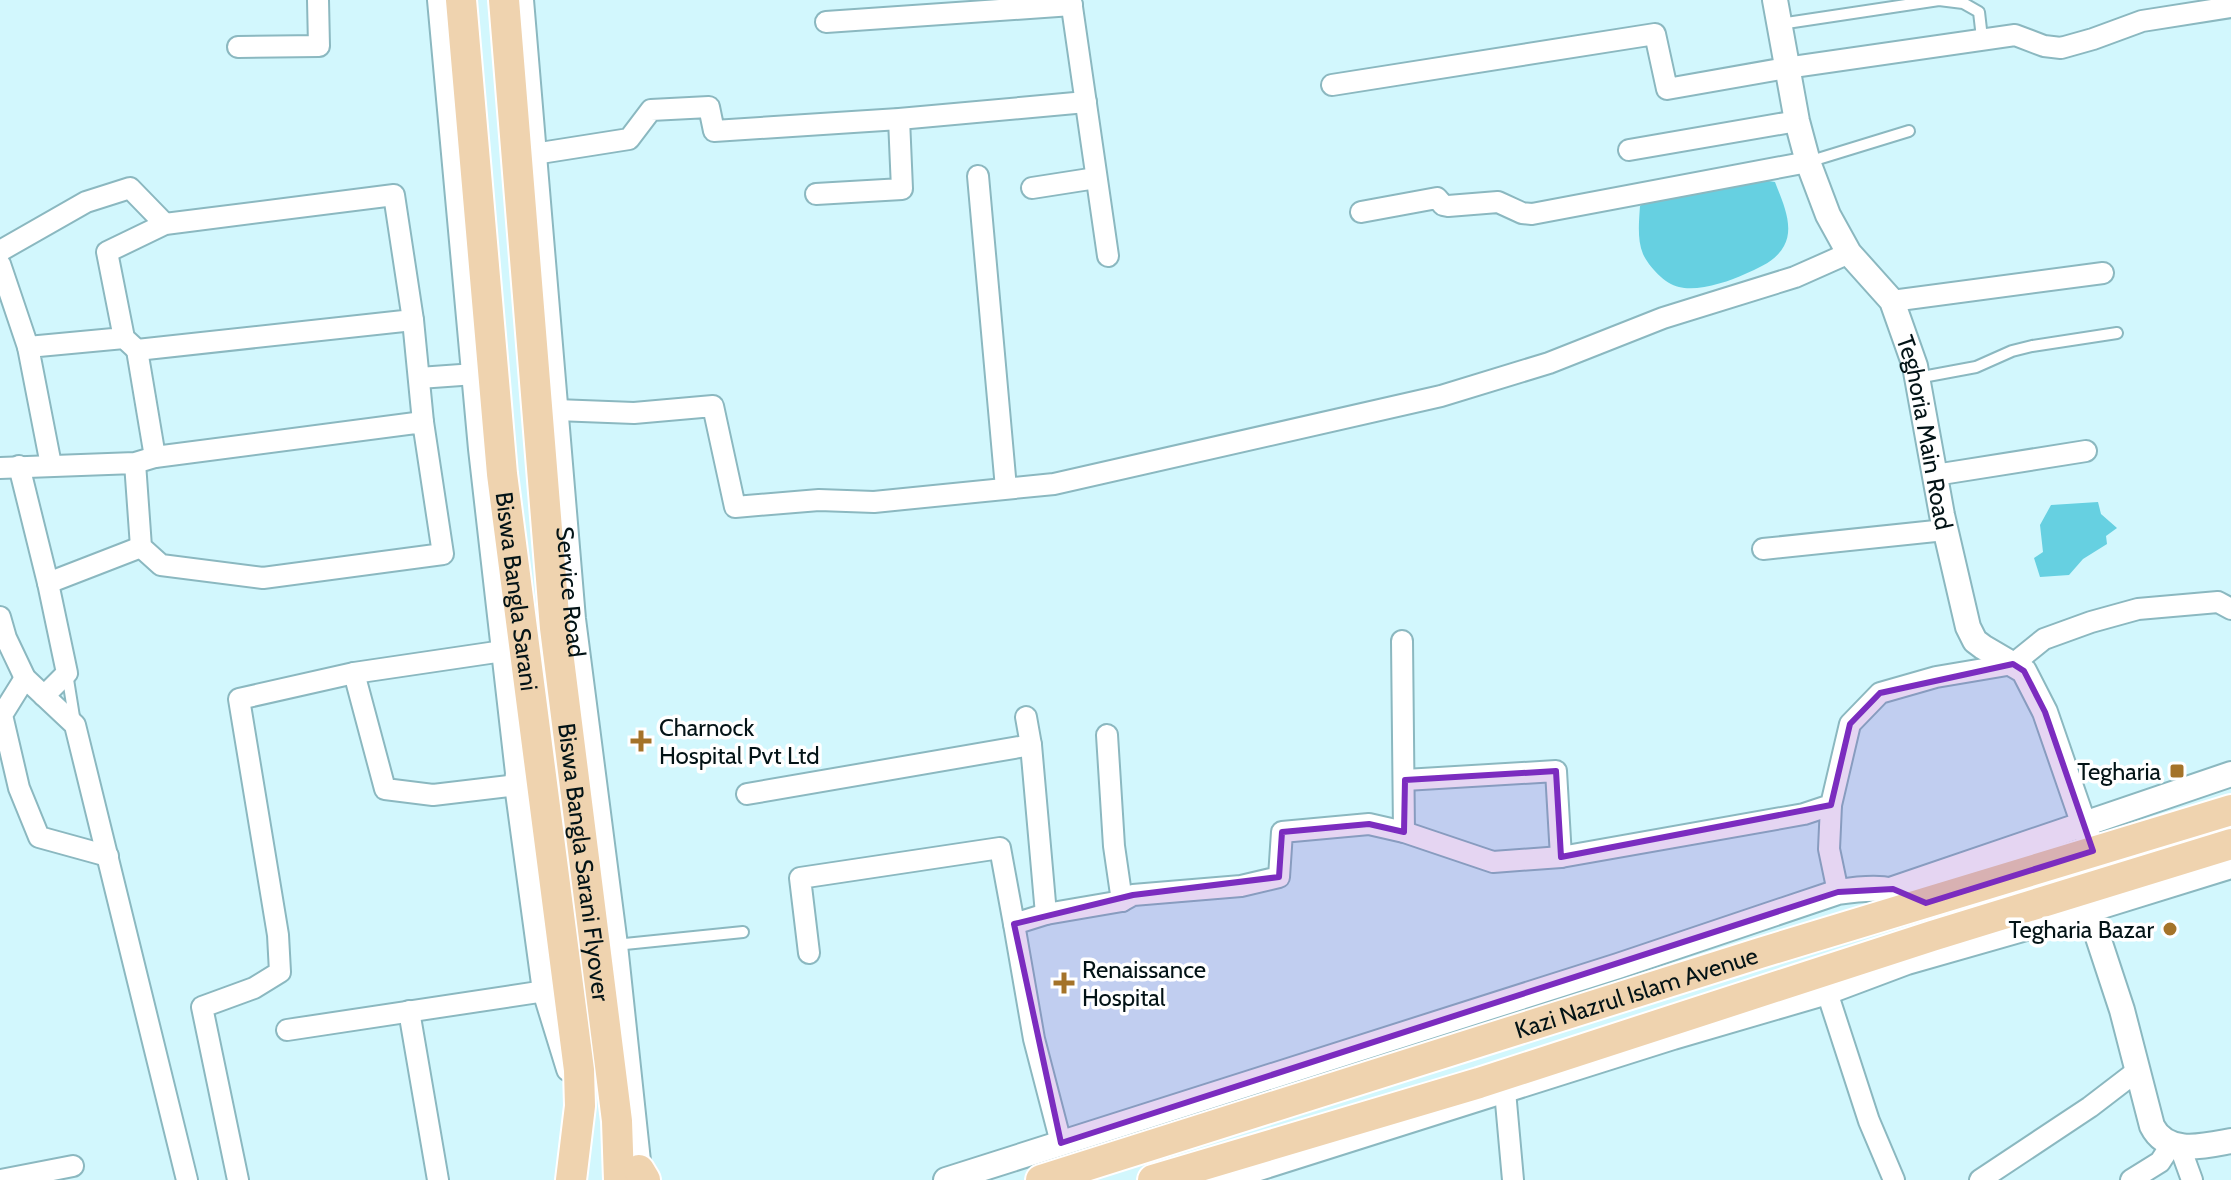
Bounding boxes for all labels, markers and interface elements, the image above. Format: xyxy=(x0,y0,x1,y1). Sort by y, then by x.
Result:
street label: Teghoria Main Road xyxy=(1891,331,1959,533)
street label: Biswa Bangla Sarani xyxy=(490,490,544,692)
street label: Service Road xyxy=(551,525,592,659)
place label: Charnock Hospital Pvt Ltd xyxy=(659,713,820,770)
street label: Biswa Bangla Sarani Flyover xyxy=(553,721,616,1003)
marker: Charnock Hospital Pvt Ltd xyxy=(630,730,652,752)
place label: Tegharia xyxy=(2077,757,2161,786)
marker: Tegharia xyxy=(2168,762,2186,780)
place label: Tegharia Bazar xyxy=(2008,915,2154,944)
marker: Tegharia Bazar xyxy=(2161,920,2179,938)
street label: Kazi Nazrul Islam Avenue xyxy=(1511,940,1761,1044)
place label: Renaissance Hospital xyxy=(1082,955,1206,1012)
marker: Renaissance Hospital xyxy=(1053,972,1075,994)

